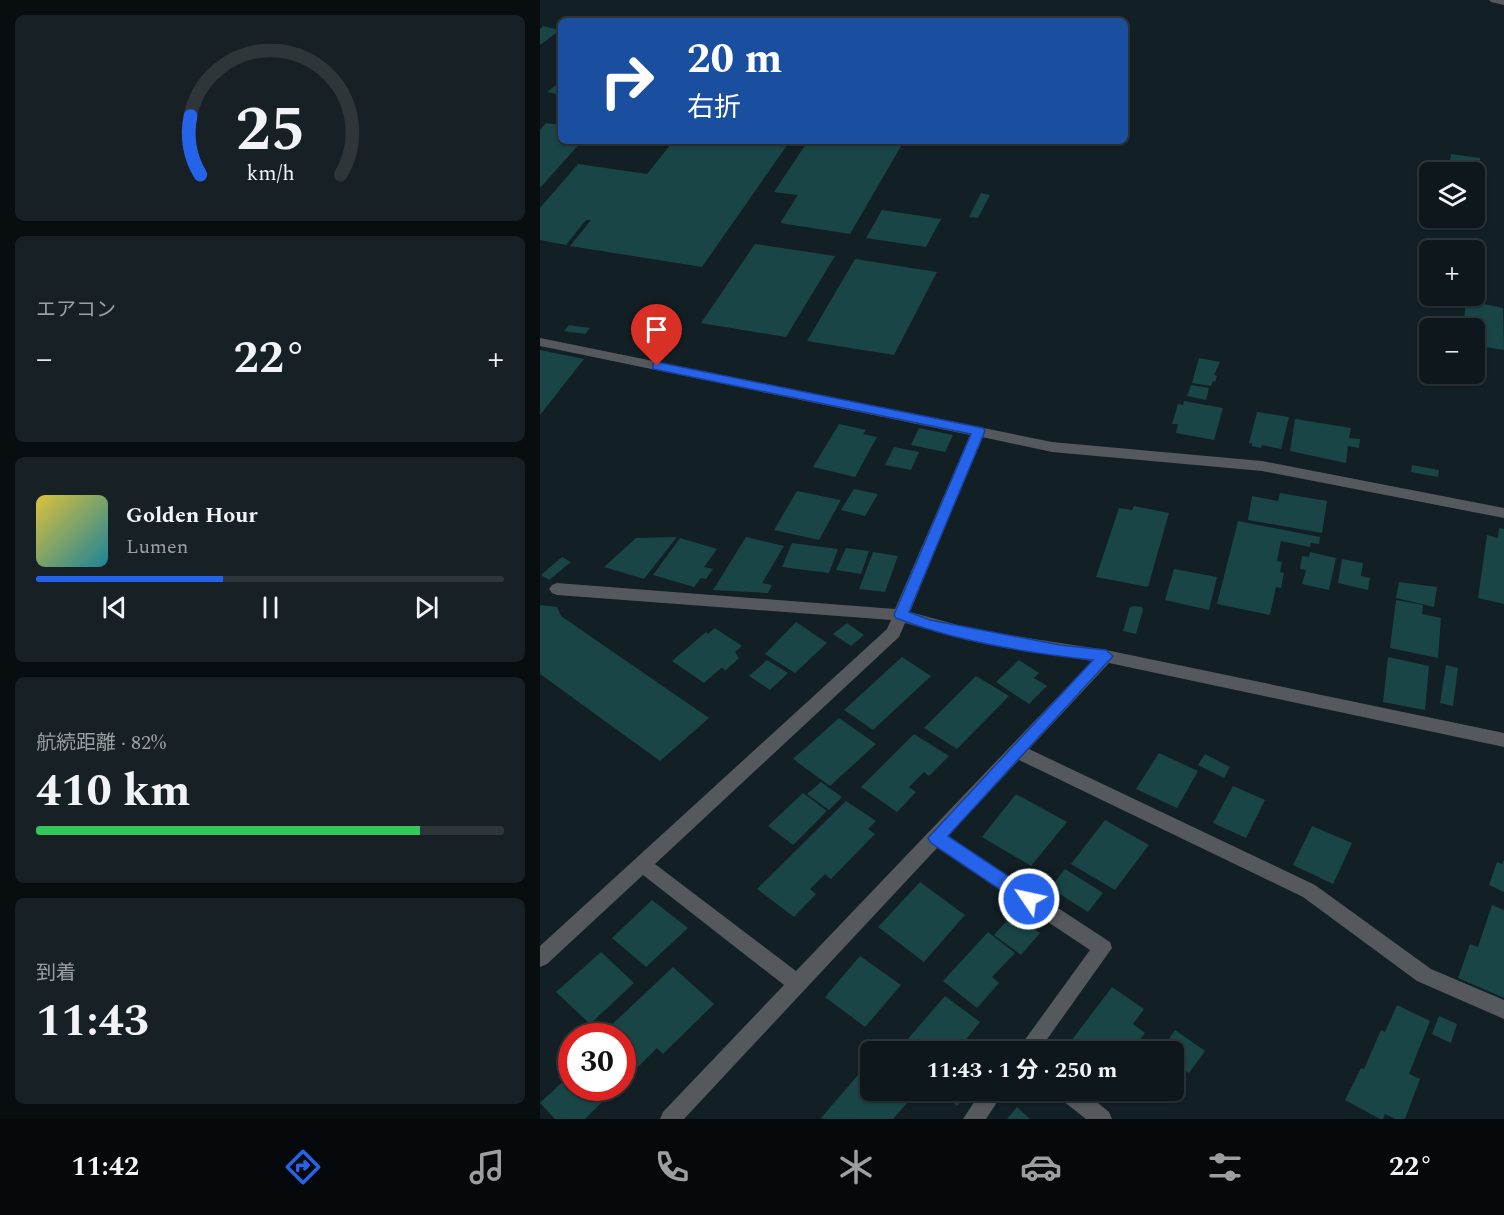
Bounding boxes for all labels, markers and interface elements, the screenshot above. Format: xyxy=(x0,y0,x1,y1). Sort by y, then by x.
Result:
text: 20 m xyxy=(687,28,782,91)
icon: right xyxy=(588,42,666,120)
text: 25 xyxy=(235,83,305,178)
text: 右折 xyxy=(687,87,741,129)
text: km/h xyxy=(246,157,294,190)
map controls xyxy=(1419,162,1485,384)
button: layers xyxy=(1419,162,1485,228)
button: + xyxy=(1419,240,1485,306)
text: エアコン xyxy=(36,295,116,325)
pin xyxy=(631,304,682,366)
icon: arrive xyxy=(640,313,673,346)
button: − xyxy=(1419,318,1485,384)
text: 22° xyxy=(234,324,307,393)
text: − xyxy=(36,334,53,384)
text: + xyxy=(488,334,504,384)
text: Golden Hour xyxy=(126,499,258,532)
text: Lumen xyxy=(126,532,188,562)
icon: previous xyxy=(98,591,131,624)
icon: pause xyxy=(254,591,287,624)
icon: next xyxy=(410,591,443,624)
text: 航続距離 · 82% xyxy=(36,728,166,758)
text: 410 km xyxy=(36,757,191,826)
position arrow xyxy=(997,867,1061,931)
text: 到着 xyxy=(36,958,76,988)
text: 11:43 xyxy=(36,987,149,1056)
speed limit sign: 30 xyxy=(558,1023,636,1101)
text: 11:43 · 1 分 · 250 m xyxy=(927,1054,1117,1087)
text: 11:42 xyxy=(71,1146,139,1188)
icon: directions xyxy=(282,1146,324,1188)
icon: music xyxy=(466,1146,508,1188)
icon: phone xyxy=(651,1146,693,1188)
icon: climate xyxy=(835,1146,877,1188)
icon: car xyxy=(1020,1146,1062,1188)
icon: filters xyxy=(1204,1146,1246,1188)
text: 22° xyxy=(1389,1146,1433,1188)

